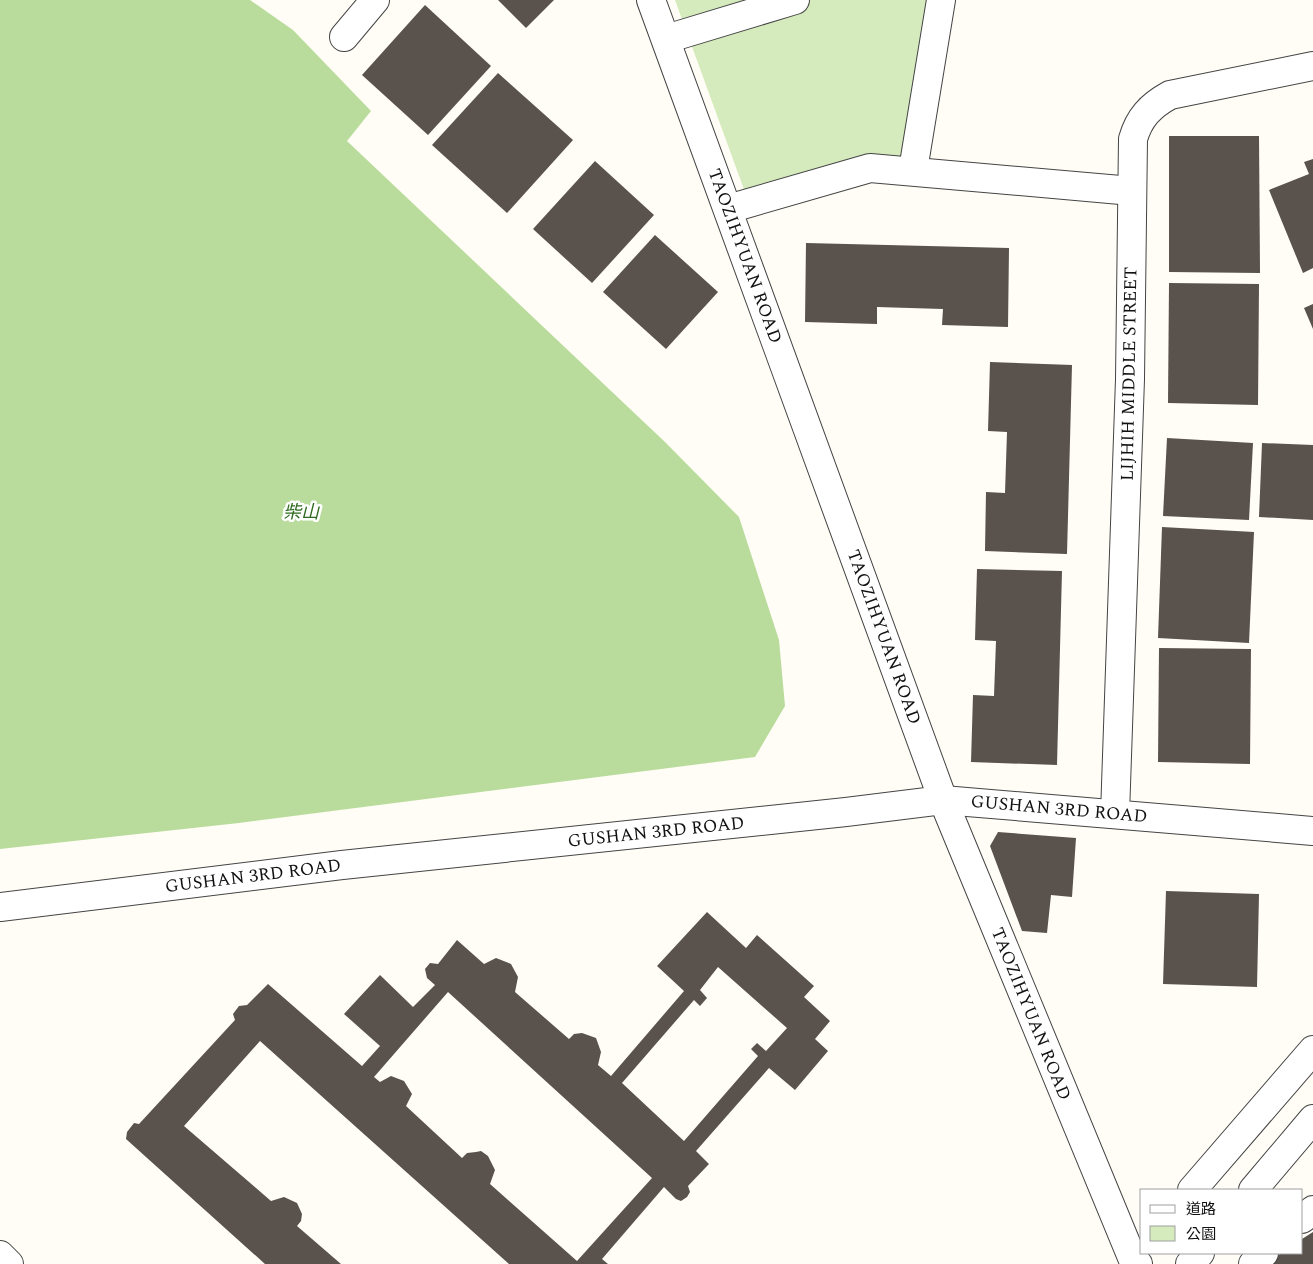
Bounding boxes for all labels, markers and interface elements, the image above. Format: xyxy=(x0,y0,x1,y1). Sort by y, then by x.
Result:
street label: TAOZIHYUAN ROAD xyxy=(701,165,789,347)
street label: LIJHIH MIDDLE STREET xyxy=(1114,267,1144,481)
park label: 柴山 xyxy=(283,499,320,526)
street label: TAOZIHYUAN ROAD xyxy=(840,546,928,728)
street label: GUSHAN 3RD ROAD xyxy=(969,788,1149,830)
street label: GUSHAN 3RD ROAD xyxy=(566,809,746,855)
street label: GUSHAN 3RD ROAD xyxy=(163,852,343,900)
street label: TAOZIHYUAN ROAD xyxy=(984,923,1078,1105)
legend xyxy=(1140,1189,1303,1254)
text: 道路 xyxy=(1186,1198,1216,1221)
text: 公園 xyxy=(1186,1223,1216,1246)

